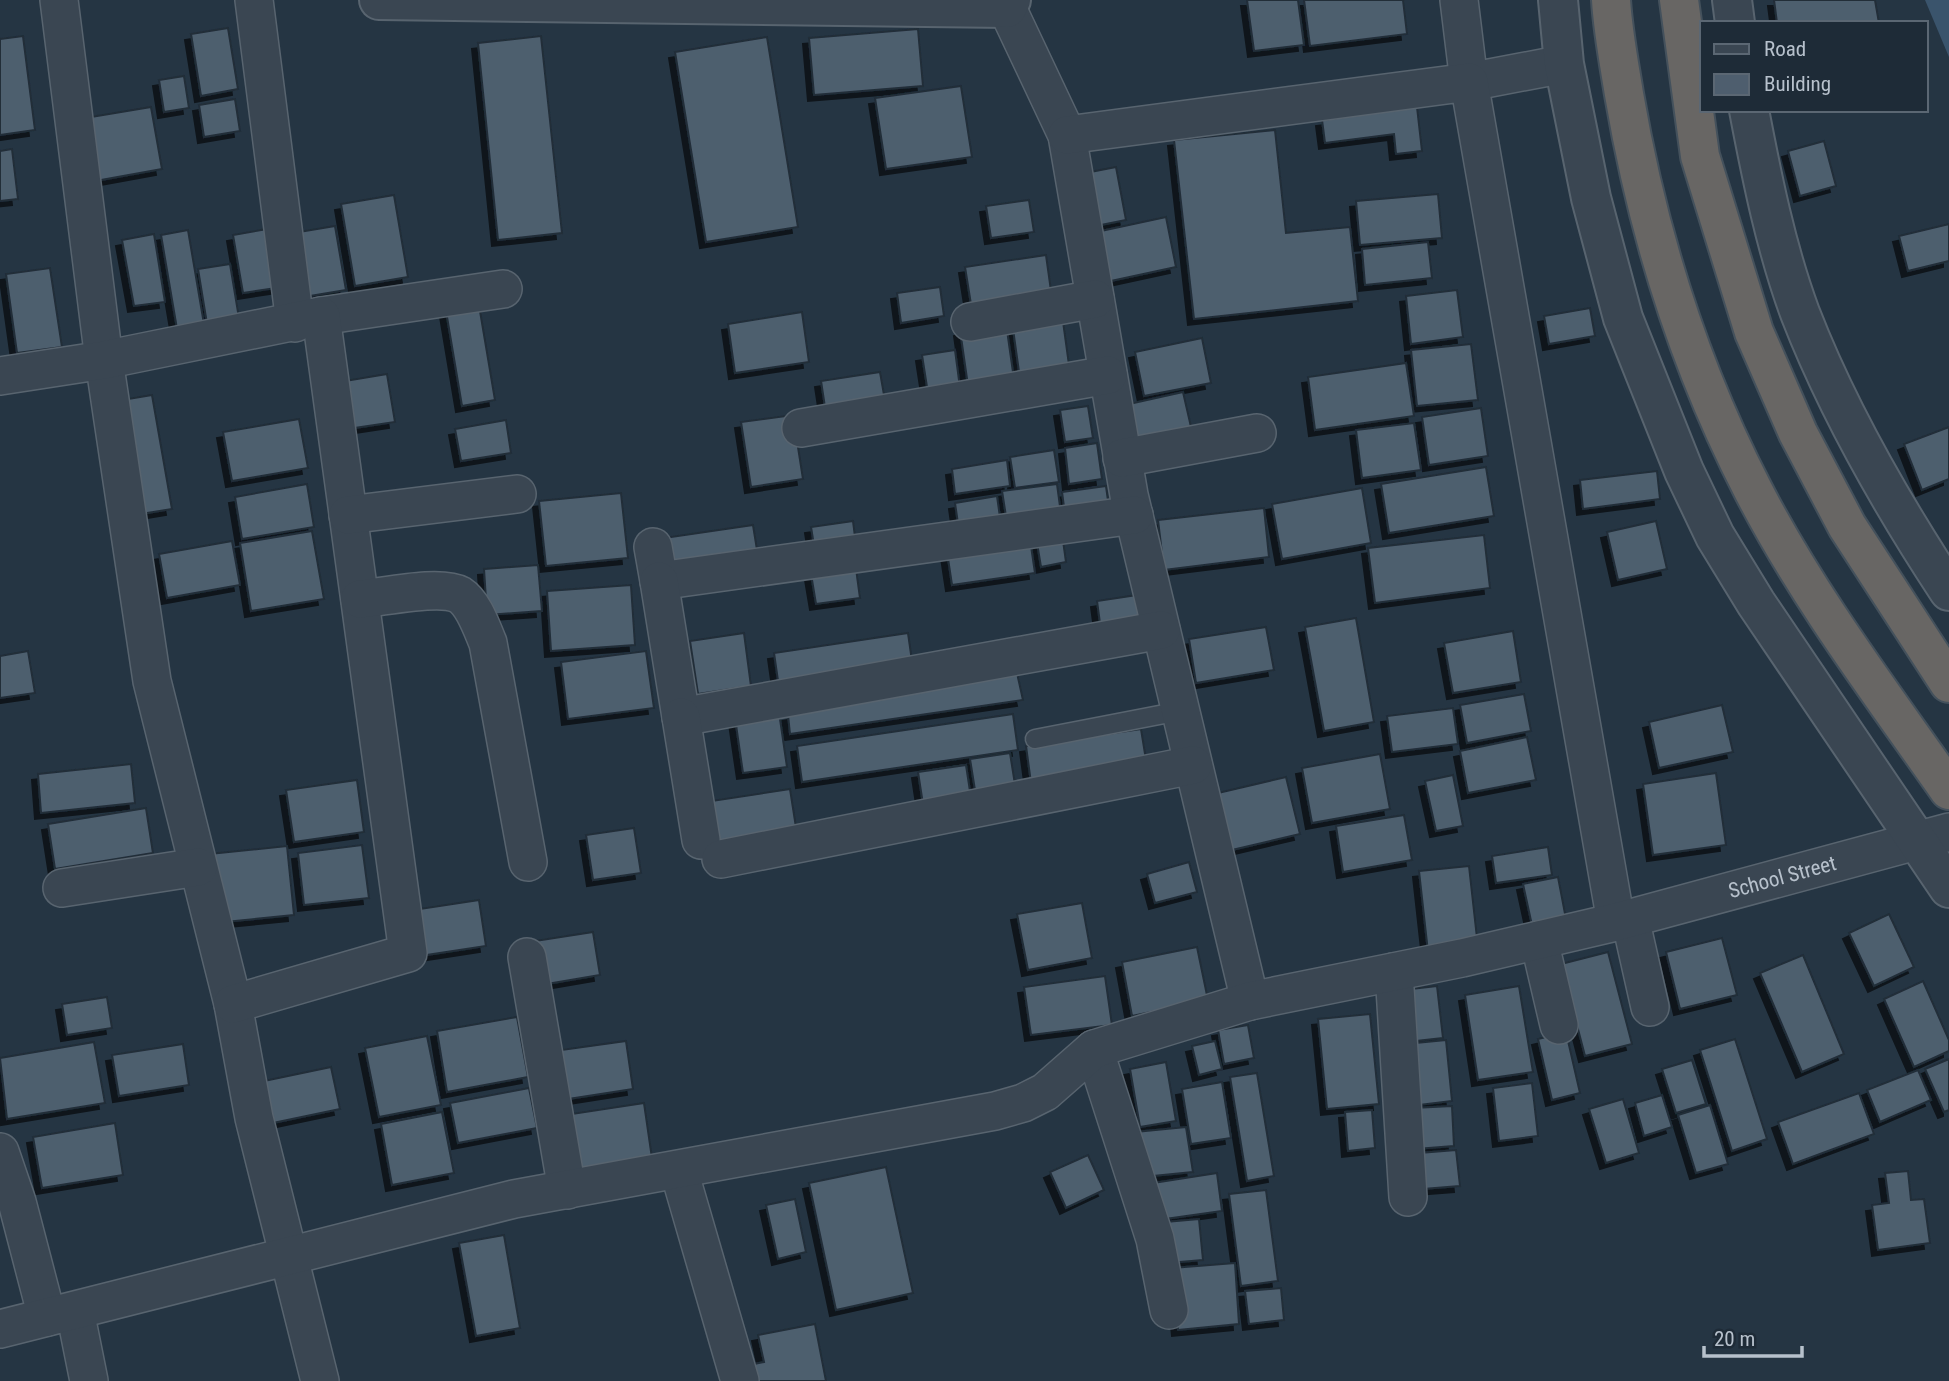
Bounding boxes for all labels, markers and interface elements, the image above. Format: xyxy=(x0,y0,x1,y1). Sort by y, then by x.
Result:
legend xyxy=(1700,21,1928,112)
text: Road xyxy=(1764,37,1806,61)
text: Building xyxy=(1764,72,1831,96)
street label: School Street xyxy=(1726,851,1839,903)
scale bar xyxy=(1704,1314,1802,1358)
text: 20 m xyxy=(1714,1327,1755,1351)

